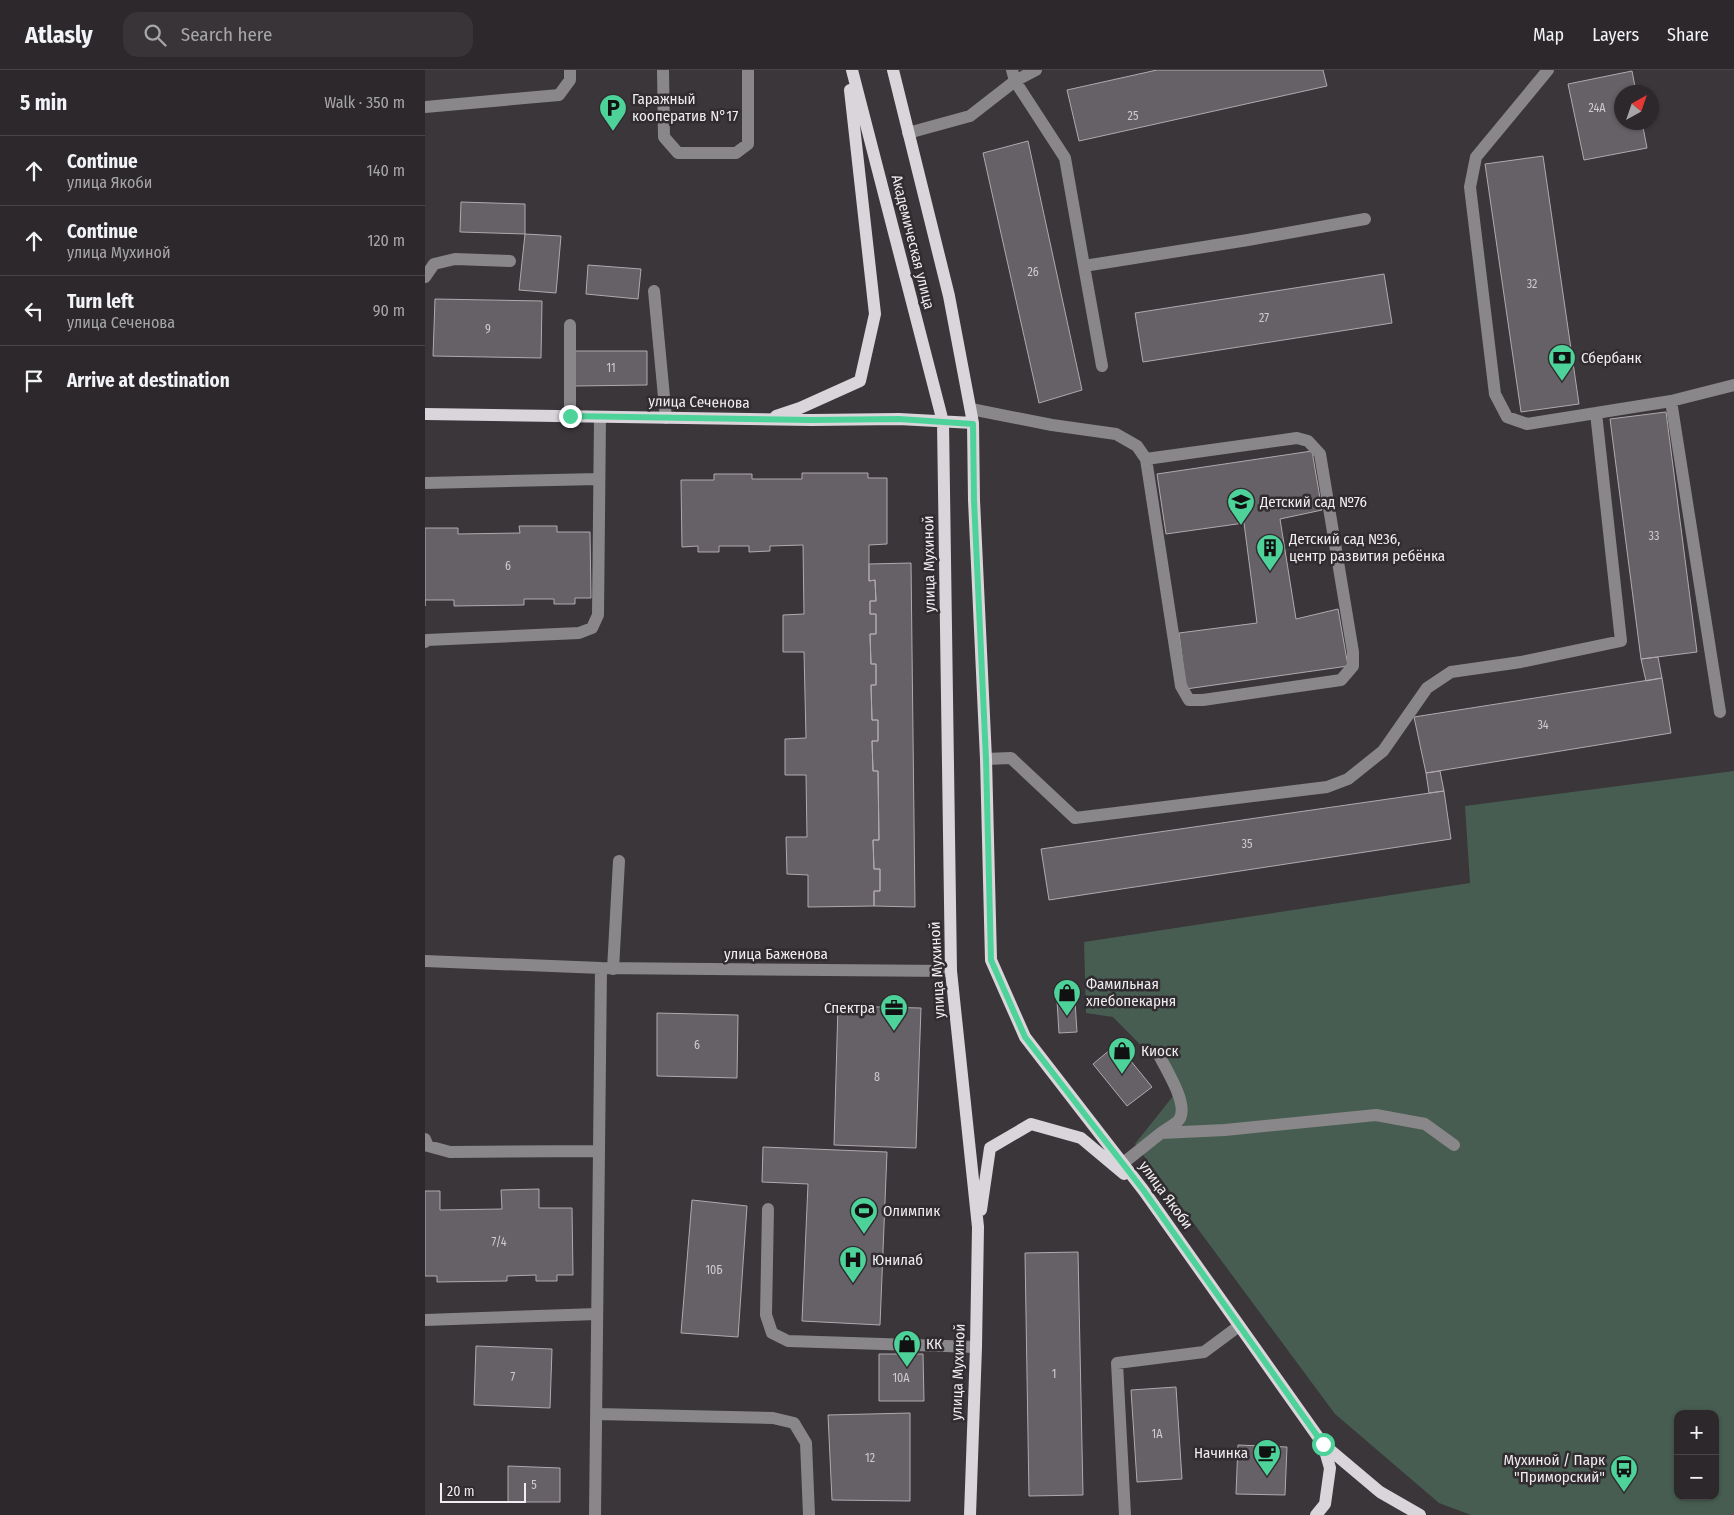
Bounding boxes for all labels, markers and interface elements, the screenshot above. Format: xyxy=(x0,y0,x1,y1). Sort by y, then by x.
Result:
search box xyxy=(123,12,473,57)
text: Atlasly xyxy=(25,21,93,49)
icon: search xyxy=(141,21,169,49)
text: Search here xyxy=(181,23,272,46)
text: Map xyxy=(1533,24,1564,46)
text: Layers xyxy=(1592,24,1639,46)
text: Share xyxy=(1667,24,1709,46)
north arrow xyxy=(1614,85,1659,130)
text: 5 min xyxy=(20,90,67,116)
place label: Гаражный кооператив N°17 xyxy=(632,90,738,125)
text: Walk · 350 m xyxy=(324,93,405,112)
parking icon: Гаражный кооператив N°17 xyxy=(598,93,628,132)
house number: 24А xyxy=(1588,101,1606,115)
house number: 25 xyxy=(1128,109,1139,123)
text: Continue xyxy=(67,150,138,173)
icon: ahead xyxy=(20,157,48,185)
text: 140 m xyxy=(367,161,405,180)
text: улица Якоби xyxy=(67,173,152,192)
street label: Академическая улица xyxy=(888,173,938,311)
text: Continue xyxy=(67,220,138,243)
icon: ahead xyxy=(20,227,48,255)
text: 120 m xyxy=(367,231,405,250)
text: улица Мухиной xyxy=(67,243,171,262)
house number: 26 xyxy=(1027,265,1039,279)
house number: 32 xyxy=(1527,277,1537,291)
text: Turn left xyxy=(67,290,134,313)
icon: left xyxy=(20,297,48,325)
text: 90 m xyxy=(373,301,405,320)
house number: 27 xyxy=(1259,311,1269,325)
text: улица Сеченова xyxy=(67,313,175,332)
house number: 9 xyxy=(485,322,491,336)
bank icon: Сбербанк xyxy=(1547,343,1577,382)
place label: Сбербанк xyxy=(1581,349,1642,367)
house number: 11 xyxy=(606,361,616,375)
icon: arrive xyxy=(20,367,48,395)
text: Arrive at destination xyxy=(67,369,230,392)
street label: улица Сеченова xyxy=(648,392,750,412)
route end xyxy=(559,405,582,428)
school or university icon: Детский сад №76 xyxy=(1226,487,1256,526)
place label: Детский сад №76 xyxy=(1259,493,1367,511)
street label: улица Мухиной xyxy=(919,515,939,613)
house number: 33 xyxy=(1649,529,1659,543)
place label: Детский сад №36, центр развития ребёнка xyxy=(1288,530,1445,565)
building icon: Детский сад №36, центр развития ребёнка xyxy=(1255,533,1285,572)
house number: 6 xyxy=(505,559,511,573)
house number: 34 xyxy=(1537,718,1549,732)
house number: 35 xyxy=(1242,837,1253,851)
street label: улица Мухиной xyxy=(925,921,949,1019)
street label: улица Баженова xyxy=(724,945,828,963)
place label: Фамильная хлебопекарня xyxy=(1086,975,1176,1010)
shop icon: Фамильная хлебопекарня xyxy=(1052,978,1082,1017)
office icon: Спектра xyxy=(879,993,909,1032)
place label: Спектра xyxy=(824,999,875,1017)
shop icon: Киоск xyxy=(1107,1036,1137,1075)
house number: 6 xyxy=(694,1038,700,1052)
place label: Киоск xyxy=(1141,1042,1178,1060)
house number: 8 xyxy=(874,1070,880,1084)
street label: улица Якоби xyxy=(1135,1157,1197,1233)
sports icon: Олимпик xyxy=(849,1196,879,1235)
place label: Олимпик xyxy=(883,1202,940,1220)
house number: 7/4 xyxy=(491,1235,507,1249)
hospital icon: Юнилаб xyxy=(838,1245,868,1284)
place label: Юнилаб xyxy=(872,1251,923,1269)
house number: 10Б xyxy=(705,1263,723,1277)
street label: улица Мухиной xyxy=(947,1323,969,1421)
shop icon: КК xyxy=(892,1329,922,1368)
place label: КК xyxy=(926,1335,942,1353)
house number: 1 xyxy=(1052,1367,1056,1381)
house number: 7 xyxy=(511,1370,516,1384)
house number: 10А xyxy=(892,1371,910,1385)
map controls xyxy=(1674,1410,1719,1500)
button: + xyxy=(1674,1410,1719,1455)
house number: 1А xyxy=(1152,1427,1163,1441)
route start xyxy=(1312,1433,1335,1456)
cafe icon: Начинка xyxy=(1252,1438,1282,1477)
place label: Начинка xyxy=(1194,1444,1248,1462)
house number: 12 xyxy=(865,1451,875,1465)
place label: Мухиной / Парк "Приморский" xyxy=(1504,1451,1605,1486)
bus stop icon: Мухиной / Парк "Приморский" xyxy=(1609,1454,1639,1493)
button: − xyxy=(1674,1455,1719,1500)
house number: 5 xyxy=(531,1478,537,1492)
scale bar xyxy=(440,1480,526,1503)
text: 20 m xyxy=(447,1483,475,1500)

